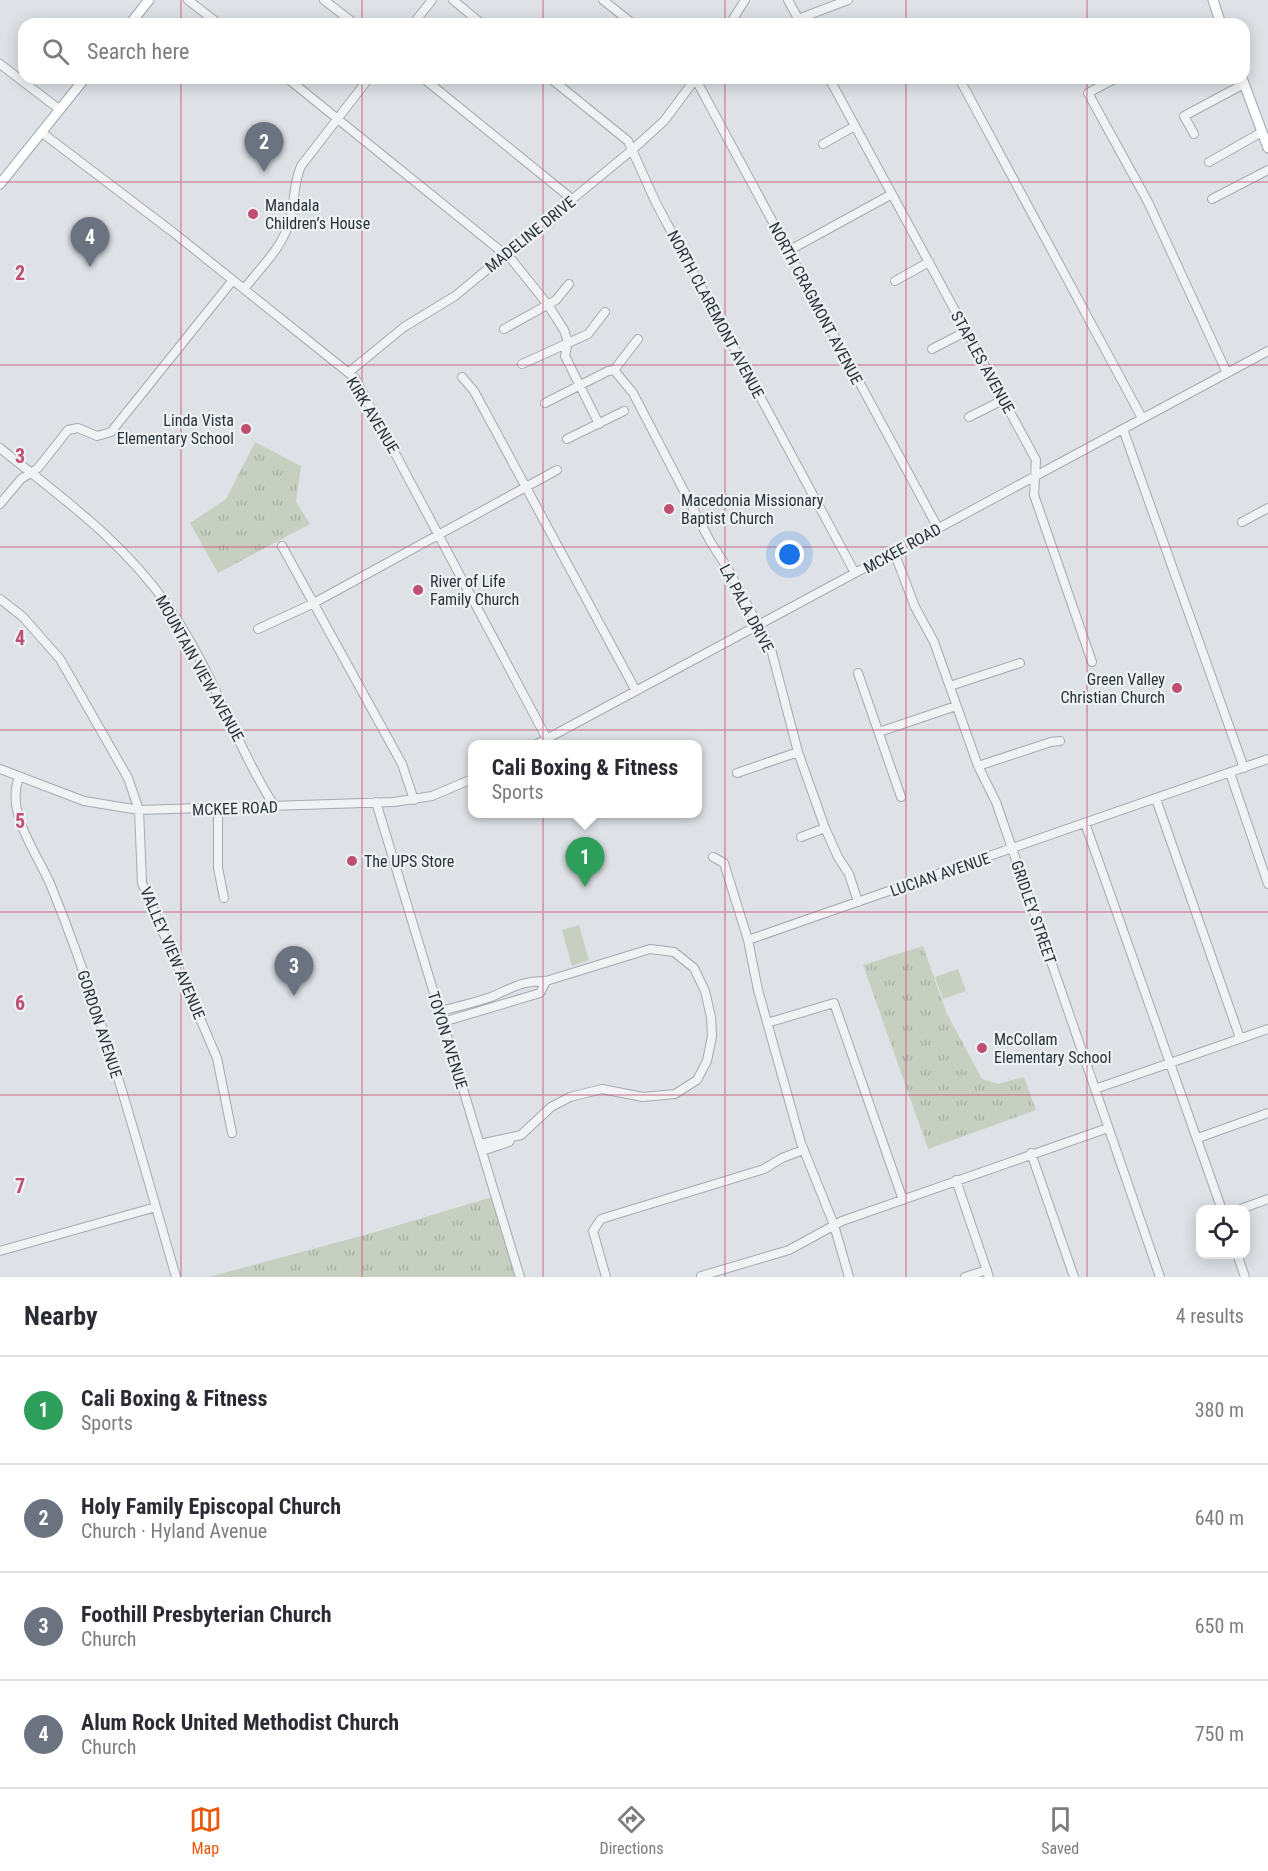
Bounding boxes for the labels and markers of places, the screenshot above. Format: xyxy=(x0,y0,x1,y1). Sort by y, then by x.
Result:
pin: 2 xyxy=(244,122,284,172)
place label: Mandala Children’s House xyxy=(265,196,370,233)
marker: Mandala Children’s House xyxy=(246,207,260,221)
pin: 4 xyxy=(70,218,110,267)
place label: Linda Vista Elementary School xyxy=(117,411,234,448)
marker: Linda Vista Elementary School xyxy=(239,422,253,436)
place label: Macedonia Missionary Baptist Church xyxy=(681,491,824,528)
marker: Macedonia Missionary Baptist Church xyxy=(662,502,676,516)
place label: River of Life Family Church xyxy=(430,572,519,609)
marker: River of Life Family Church xyxy=(411,583,425,597)
place label: Green Valley Christian Church xyxy=(1060,670,1165,707)
marker: Green Valley Christian Church xyxy=(1170,681,1184,695)
pin: 1 xyxy=(566,838,604,887)
place label: The UPS Store xyxy=(364,852,454,871)
marker: The UPS Store xyxy=(345,854,359,868)
pin: 3 xyxy=(274,946,314,996)
place label: McCollam Elementary School xyxy=(994,1030,1111,1067)
marker: McCollam Elementary School xyxy=(975,1041,989,1055)

